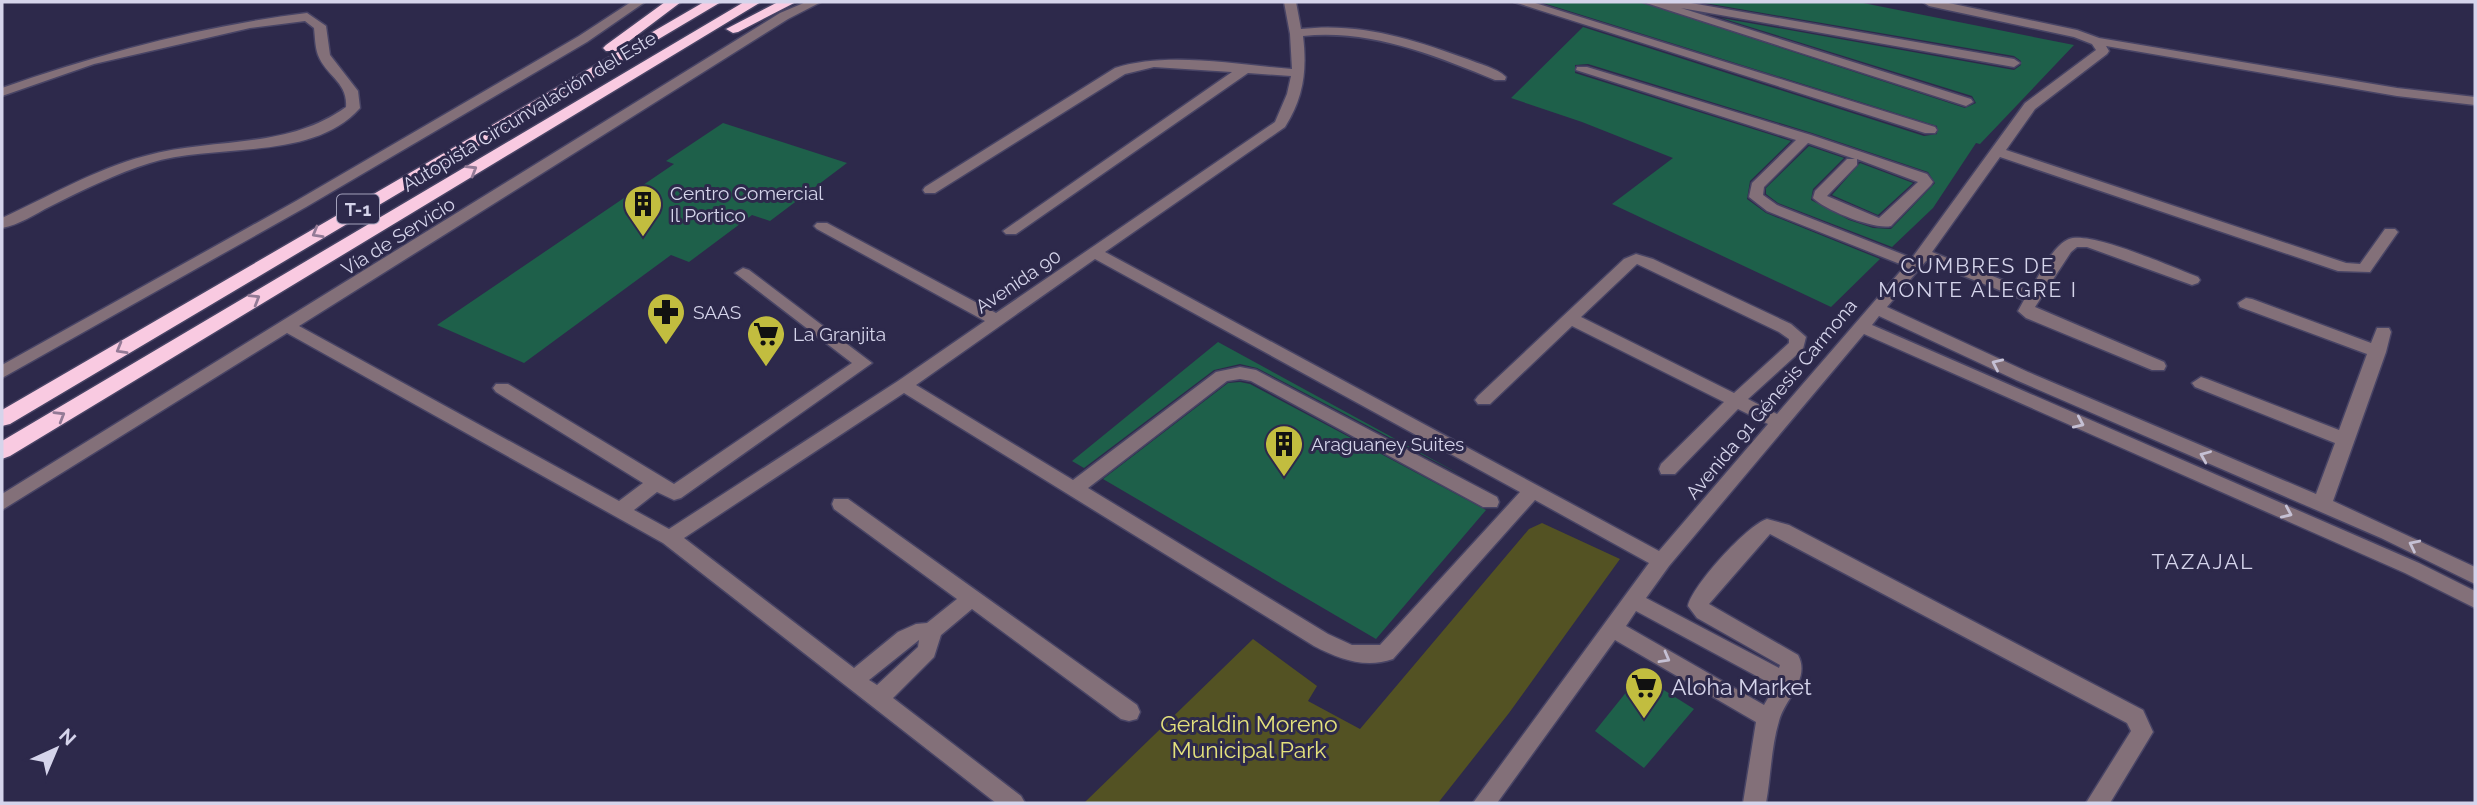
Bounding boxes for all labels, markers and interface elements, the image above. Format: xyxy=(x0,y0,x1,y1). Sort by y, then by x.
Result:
street label: Autopista Circunvalación del Este xyxy=(398,26,660,196)
one-way arrow xyxy=(464,165,477,178)
place label: Centro Comercial Il Portico xyxy=(670,182,824,226)
building icon: Centro Comercial Il Portico xyxy=(622,183,664,238)
street label: Vía de Servicio xyxy=(337,192,459,280)
road number: T-1 xyxy=(337,194,379,224)
one-way arrow xyxy=(311,225,324,238)
street label: Avenida 90 xyxy=(971,244,1065,318)
district label: CUMBRES DE MONTE ALEGRE I xyxy=(1878,253,2078,302)
pharmacy icon: SAAS xyxy=(645,291,687,346)
one-way arrow xyxy=(248,295,261,308)
street label: Avenida 91 Génesis Carmona xyxy=(1681,295,1861,503)
place label: SAAS xyxy=(693,301,741,323)
supermarket icon: La Granjita xyxy=(745,313,787,368)
place label: La Granjita xyxy=(793,323,886,345)
one-way arrow xyxy=(115,341,128,354)
one-way arrow xyxy=(1992,358,2004,372)
one-way arrow xyxy=(53,412,66,425)
one-way arrow xyxy=(2072,415,2085,429)
building icon: Araguaney Suites xyxy=(1263,423,1305,478)
place label: Araguaney Suites xyxy=(1311,433,1464,455)
one-way arrow xyxy=(2200,450,2212,464)
one-way arrow xyxy=(2281,505,2293,519)
one-way arrow xyxy=(2409,540,2421,554)
district label: TAZAJAL xyxy=(2151,549,2255,574)
one-way arrow xyxy=(1658,650,1670,663)
supermarket icon: Aloha Market xyxy=(1623,665,1665,720)
place label: Aloha Market xyxy=(1671,673,1812,700)
park label: Geraldin Moreno Municipal Park xyxy=(1160,710,1338,763)
north arrow xyxy=(21,714,91,784)
text: N xyxy=(55,724,81,750)

